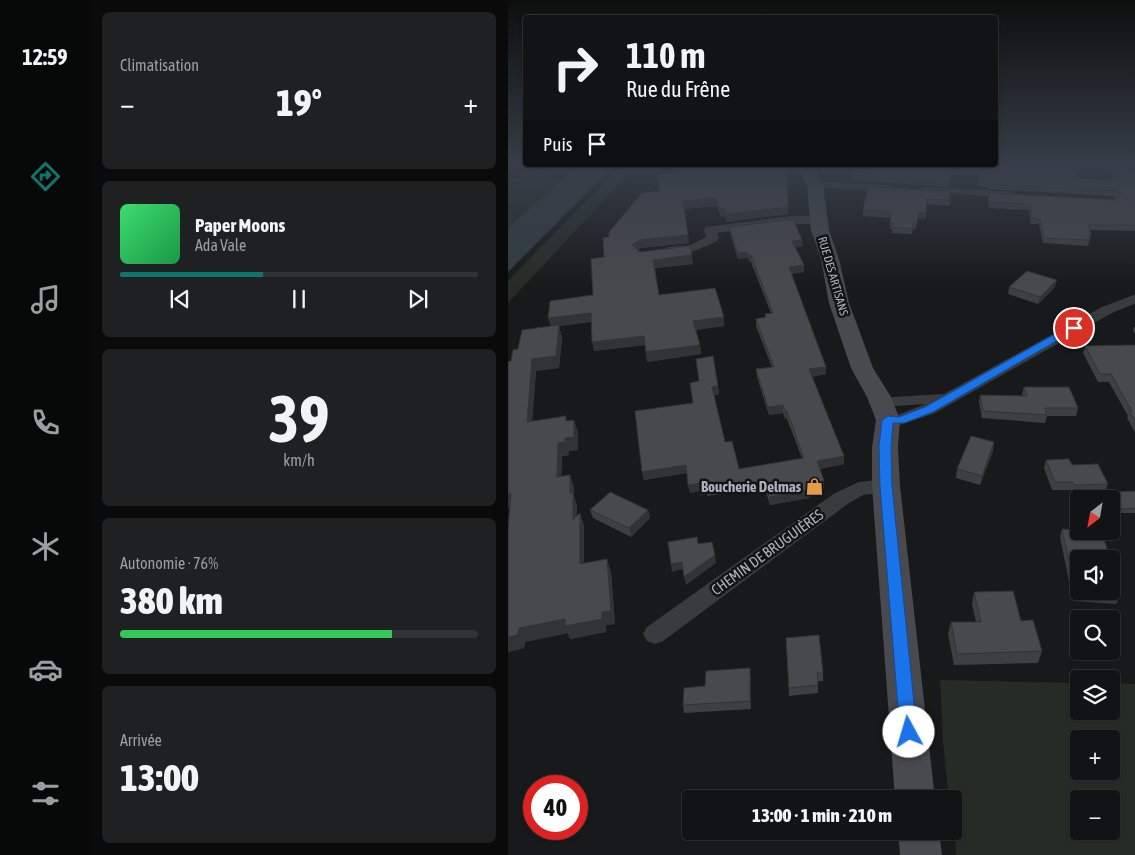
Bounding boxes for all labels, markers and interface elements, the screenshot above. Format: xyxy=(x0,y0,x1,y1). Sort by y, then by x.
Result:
icon: right xyxy=(543,35,608,100)
text: 110 m xyxy=(626,35,705,75)
text: 12:59 xyxy=(22,44,68,70)
text: Climatisation xyxy=(120,56,199,74)
text: Rue du Frêne xyxy=(626,76,730,102)
text: 19° xyxy=(276,81,322,124)
text: − xyxy=(120,87,135,119)
text: + xyxy=(463,87,478,119)
icon: arrive xyxy=(583,130,611,158)
text: Puis xyxy=(543,133,573,155)
icon: directions xyxy=(28,159,63,194)
text: Paper Moons xyxy=(195,214,285,236)
street label: RUE DES ARTISANS xyxy=(815,235,851,317)
text: Ada Vale xyxy=(195,236,246,254)
icon: music xyxy=(28,282,63,317)
icon: previous xyxy=(166,285,194,313)
icon: pause xyxy=(285,285,313,313)
icon: next xyxy=(404,285,432,313)
pin xyxy=(1053,307,1095,349)
icon: arrive xyxy=(1060,314,1088,342)
text: 39 xyxy=(268,381,330,456)
icon: phone xyxy=(28,405,63,440)
text: km/h xyxy=(283,451,315,469)
shop icon: Boucherie Delmas xyxy=(805,476,825,496)
place label: Boucherie Delmas xyxy=(701,478,802,495)
north arrow xyxy=(1070,490,1120,540)
map controls xyxy=(1070,490,1120,840)
street label: CHEMIN DE BRUGUIÈRES xyxy=(708,506,826,598)
icon: climate xyxy=(28,529,63,564)
button: sound xyxy=(1070,550,1120,600)
text: Autonomie · 76% xyxy=(120,554,218,572)
text: 380 km xyxy=(120,579,223,622)
button: search xyxy=(1070,610,1120,660)
icon: car xyxy=(28,652,63,687)
button: layers xyxy=(1070,670,1120,720)
position arrow xyxy=(882,705,934,757)
button: + xyxy=(1070,730,1120,780)
text: Arrivée xyxy=(120,731,162,749)
text: 13:00 xyxy=(120,756,199,799)
speed limit sign: 40 xyxy=(523,775,588,840)
icon: filters xyxy=(28,776,63,811)
button: − xyxy=(1070,790,1120,840)
text: 13:00 · 1 min · 210 m xyxy=(752,804,892,826)

